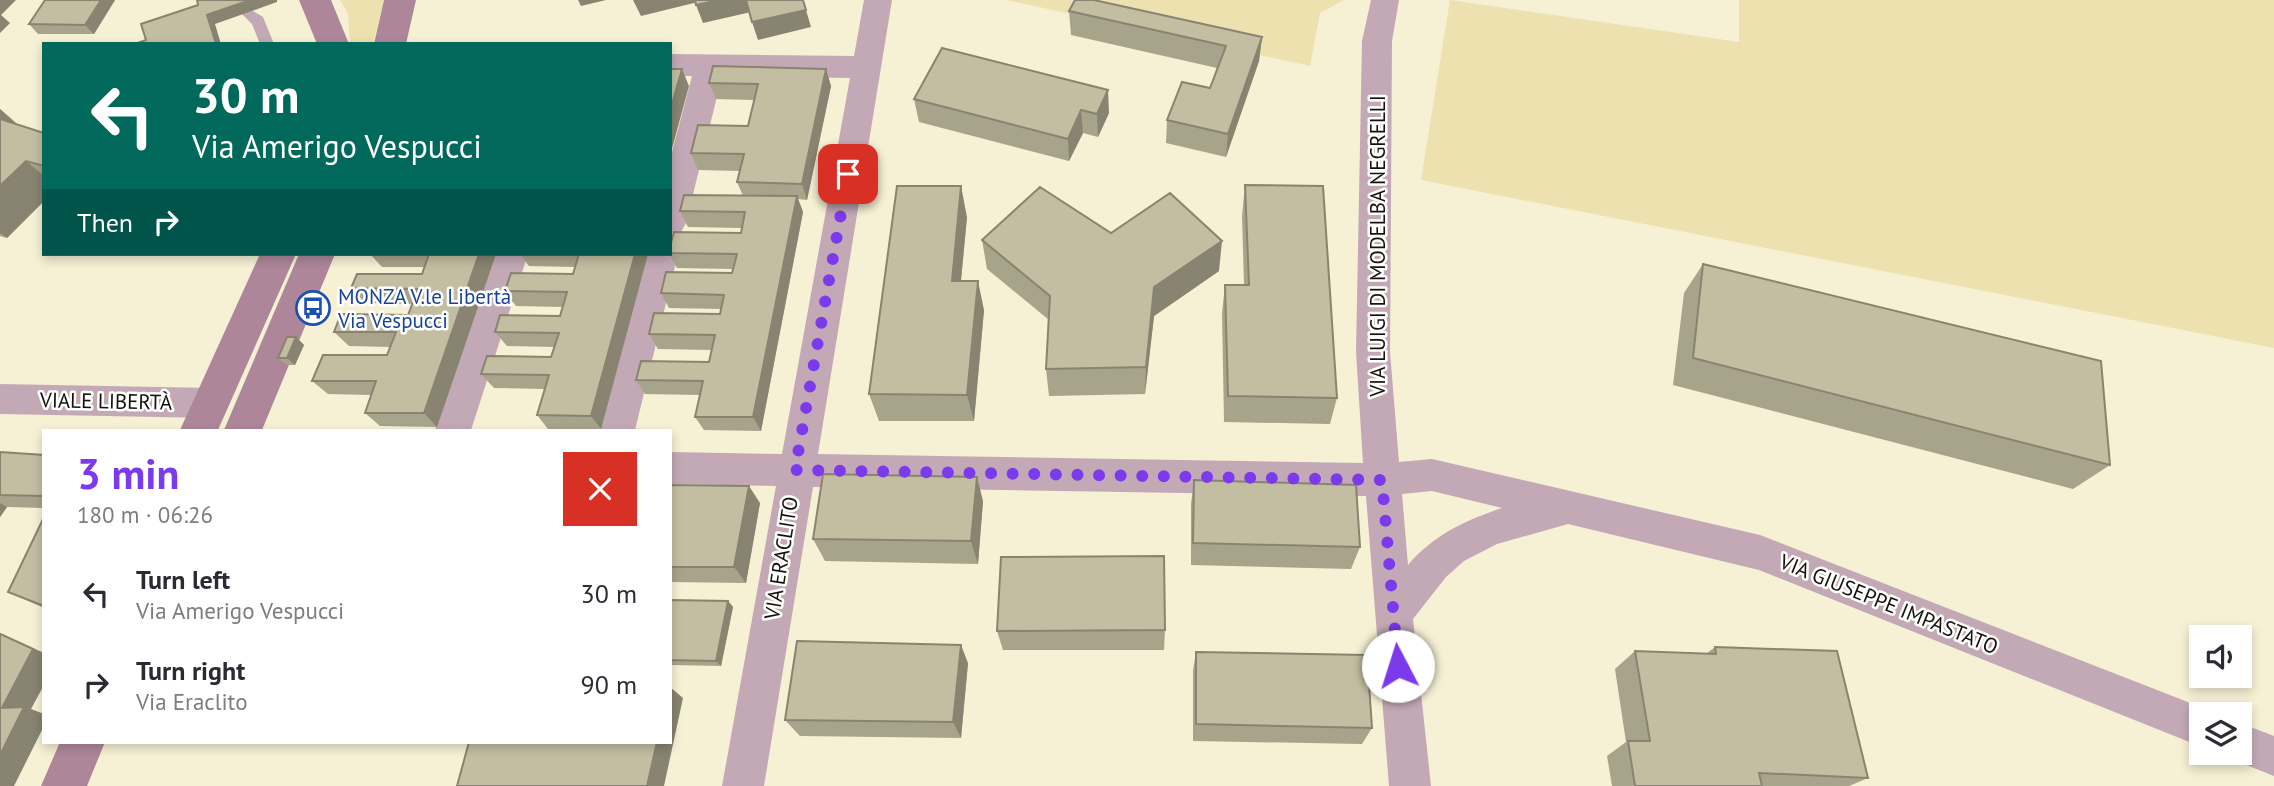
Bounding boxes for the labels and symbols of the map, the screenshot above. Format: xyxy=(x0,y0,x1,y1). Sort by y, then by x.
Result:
street label: VIA LUIGI DI MODELBA NEGRELLI xyxy=(1364,95,1391,398)
pin xyxy=(818,144,878,204)
place label: MONZA V.le Libertà Via Vespucci xyxy=(337,283,511,334)
bus stop icon: MONZA V.le Libertà Via Vespucci xyxy=(294,289,332,327)
street label: VIALE LIBERTÀ xyxy=(39,386,173,416)
street label: VIA ERACLITO xyxy=(758,495,804,622)
street label: VIA GIUSEPPE IMPASTATO xyxy=(1775,547,2002,660)
position arrow xyxy=(1361,629,1435,703)

